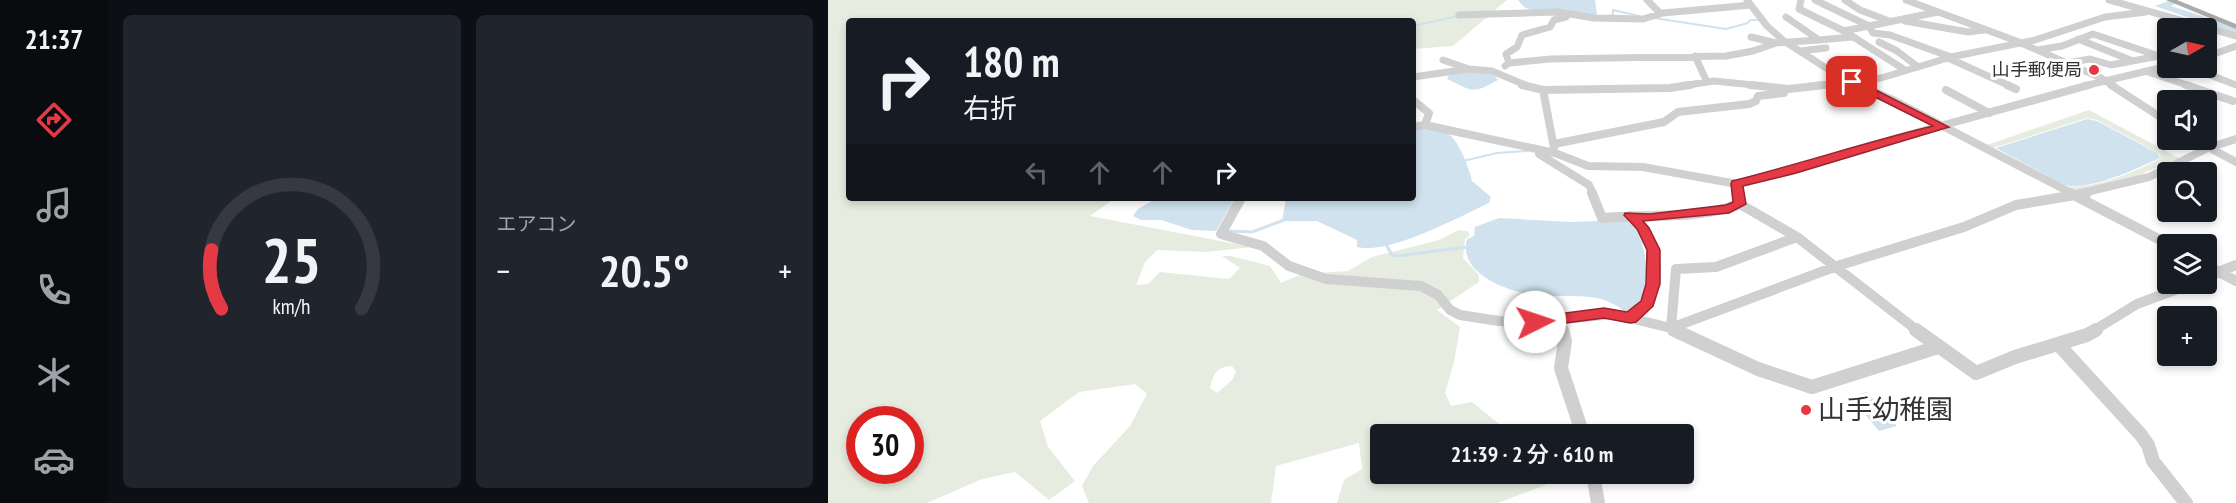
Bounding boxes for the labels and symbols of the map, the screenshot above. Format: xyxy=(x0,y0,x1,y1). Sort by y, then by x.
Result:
north arrow xyxy=(2157,18,2217,78)
pin xyxy=(1826,56,1877,107)
place label: 山手郵便局 xyxy=(1992,58,2082,81)
marker: 山手郵便局 xyxy=(2087,63,2101,77)
position arrow xyxy=(1503,290,1567,354)
place label: 山手幼稚園 xyxy=(1818,392,1953,426)
marker: 山手幼稚園 xyxy=(1799,403,1813,417)
speed limit sign: 30 xyxy=(846,406,924,484)

